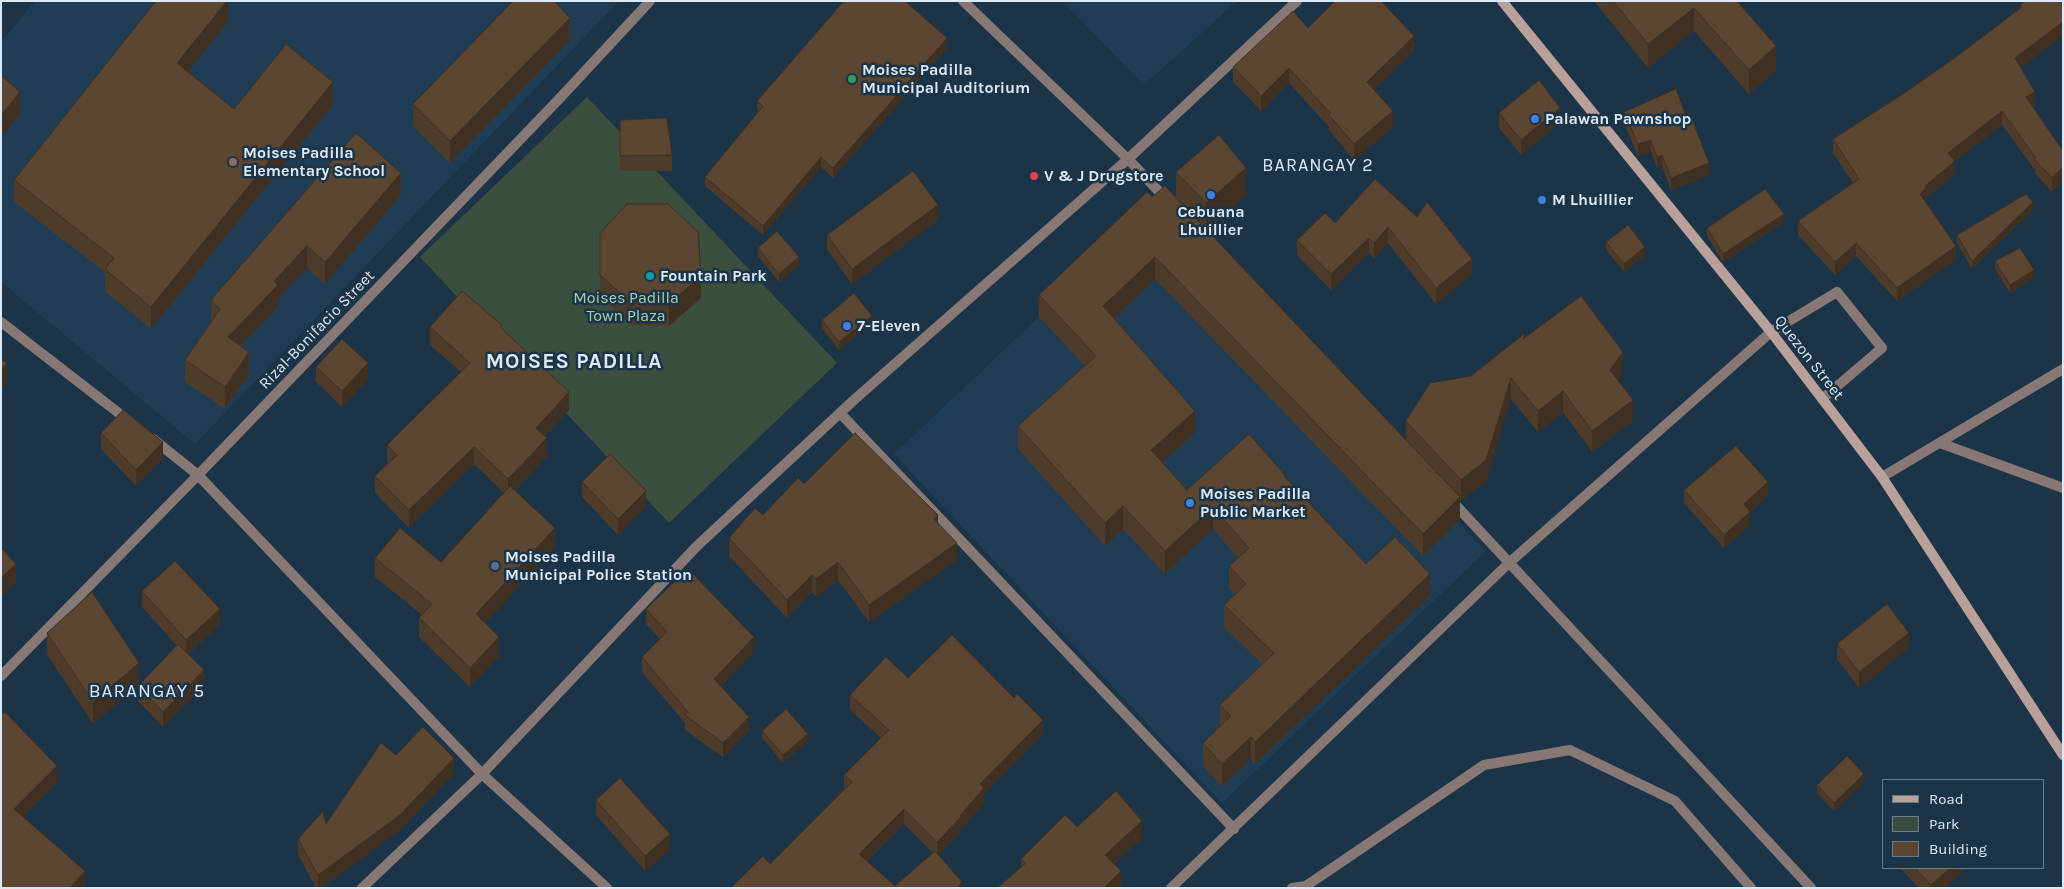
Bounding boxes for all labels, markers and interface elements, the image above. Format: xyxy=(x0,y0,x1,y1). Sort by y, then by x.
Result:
place label: Moises Padilla Municipal Auditorium xyxy=(862,60,1030,98)
marker: Moises Padilla Municipal Auditorium xyxy=(846,73,858,85)
place label: Palawan Pawnshop xyxy=(1545,109,1691,129)
marker: Palawan Pawnshop xyxy=(1529,113,1541,125)
place label: Moises Padilla Elementary School xyxy=(243,143,385,181)
district label: BARANGAY 2 xyxy=(1261,155,1375,177)
marker: Moises Padilla Elementary School xyxy=(227,156,239,168)
place label: V & J Drugstore xyxy=(1044,166,1163,186)
marker: V & J Drugstore xyxy=(1028,170,1040,182)
marker: Cebuana Lhuillier xyxy=(1205,189,1217,201)
place label: M Lhuillier xyxy=(1552,190,1633,210)
marker: M Lhuillier xyxy=(1536,194,1548,206)
place label: Cebuana Lhuillier xyxy=(1177,202,1245,240)
place label: Fountain Park xyxy=(660,266,767,286)
street label: Rizal-Bonifacio Street xyxy=(255,267,379,393)
marker: Fountain Park xyxy=(644,270,656,282)
park label: Moises Padilla Town Plaza xyxy=(573,288,679,326)
street label: Quezon Street xyxy=(1770,312,1848,404)
place label: 7-Eleven xyxy=(857,316,920,336)
marker: 7-Eleven xyxy=(841,320,853,332)
district label: MOISES PADILLA xyxy=(484,349,664,375)
place label: Moises Padilla Public Market xyxy=(1200,484,1311,522)
marker: Moises Padilla Public Market xyxy=(1184,497,1196,509)
place label: Moises Padilla Municipal Police Station xyxy=(505,547,692,585)
marker: Moises Padilla Municipal Police Station xyxy=(489,560,501,572)
district label: BARANGAY 5 xyxy=(87,681,207,703)
legend xyxy=(1882,779,2044,869)
text: Road xyxy=(1929,790,1964,808)
text: Park xyxy=(1929,815,1959,833)
text: Building xyxy=(1929,840,1987,858)

